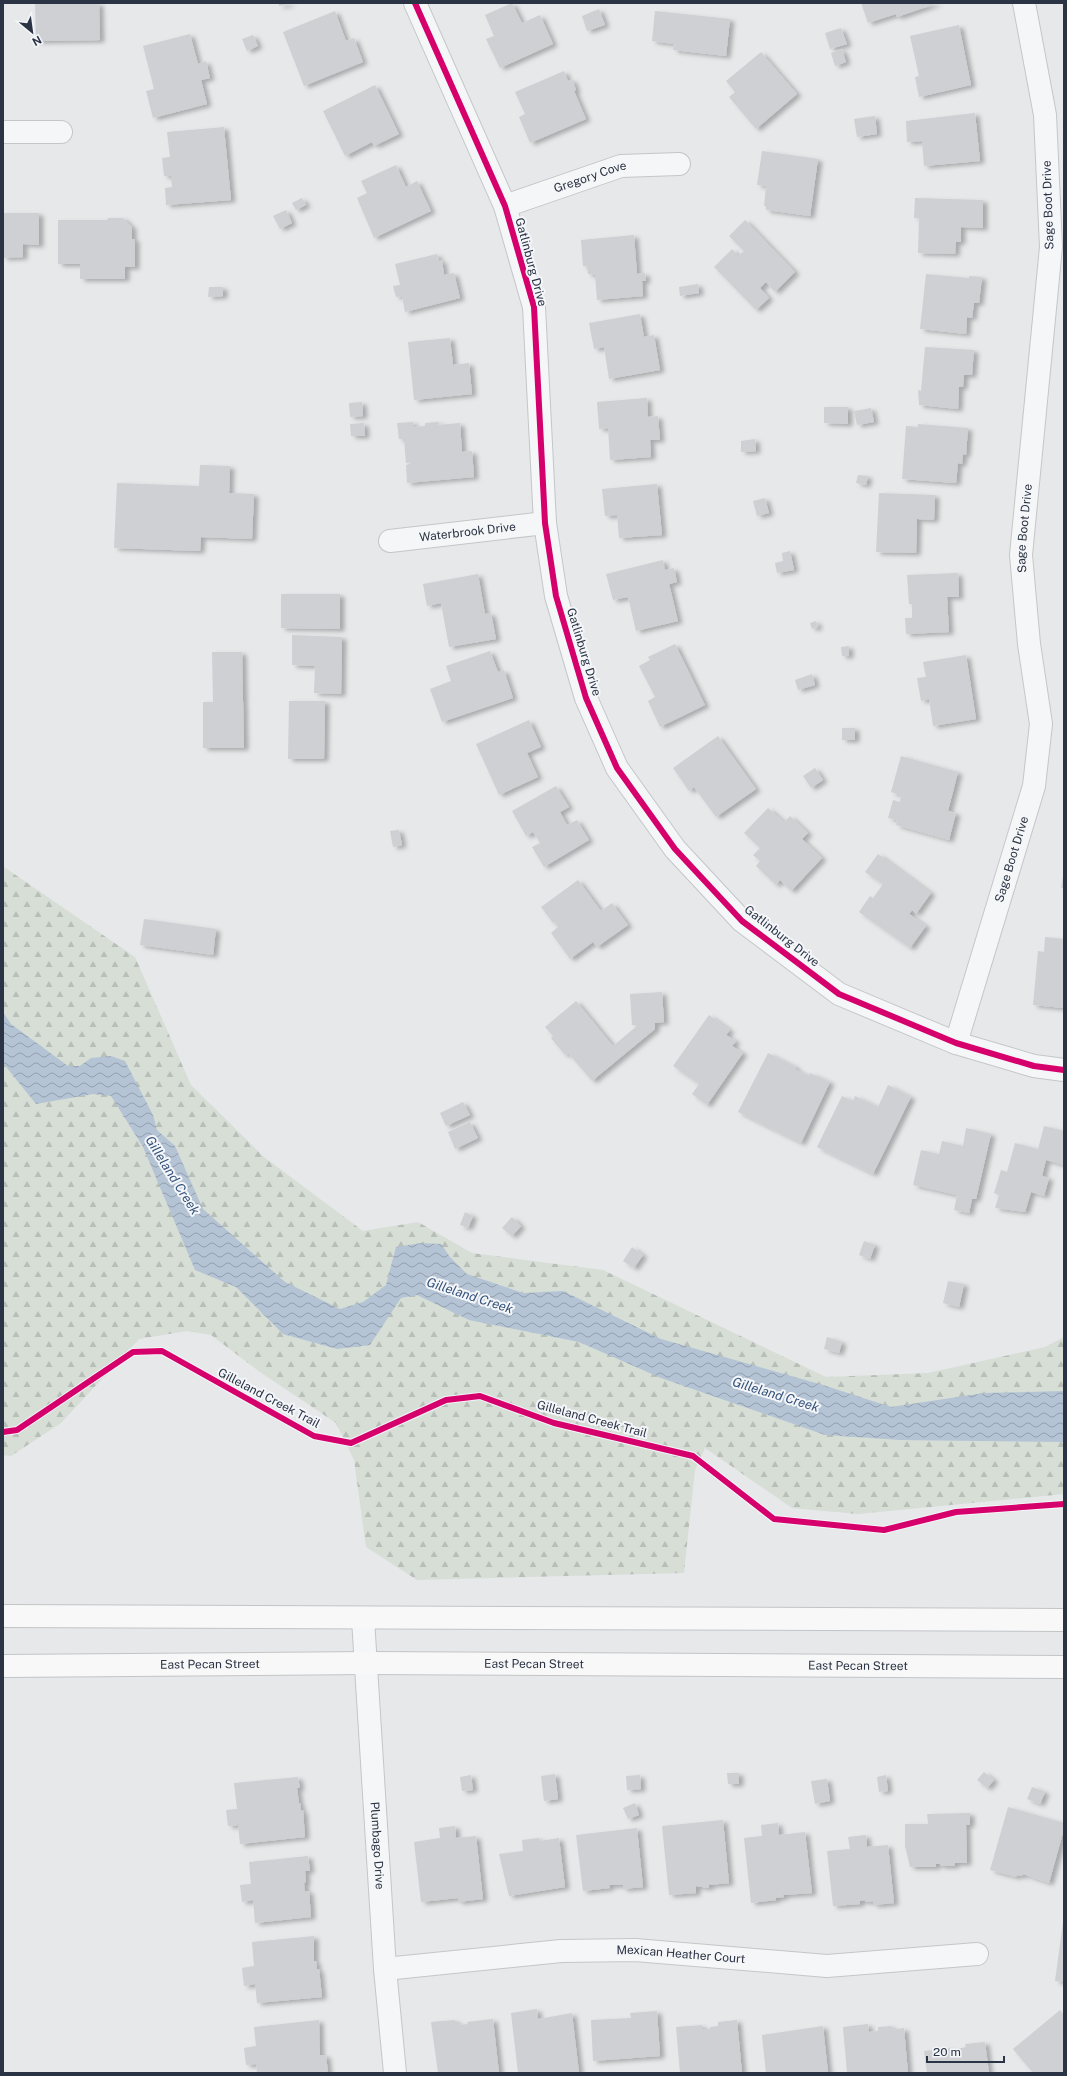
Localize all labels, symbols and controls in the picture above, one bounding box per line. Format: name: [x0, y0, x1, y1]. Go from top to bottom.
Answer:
north arrow: [12, 12, 52, 52]
text: N: [30, 33, 44, 48]
street label: Gregory Cove: [552, 159, 627, 196]
street label: Sage Boot Drive: [1039, 160, 1057, 250]
street label: Gatlinburg Drive: [512, 216, 550, 308]
street label: Sage Boot Drive: [1014, 483, 1035, 573]
street label: Waterbrook Drive: [418, 519, 517, 545]
street label: Gatlinburg Drive: [564, 606, 604, 698]
street label: Sage Boot Drive: [992, 814, 1031, 904]
street label: Gatlinburg Drive: [742, 902, 822, 970]
water label: Gilleland Creek: [142, 1133, 203, 1217]
water label: Gilleland Creek: [425, 1274, 515, 1317]
street label: Gilleland Creek Trail: [216, 1365, 323, 1431]
water label: Gilleland Creek: [731, 1374, 821, 1415]
street label: Gilleland Creek Trail: [535, 1398, 649, 1441]
street label: East Pecan Street: [160, 1657, 260, 1672]
street label: East Pecan Street: [484, 1657, 584, 1671]
street label: East Pecan Street: [808, 1659, 908, 1673]
street label: Plumbago Drive: [367, 1801, 387, 1890]
street label: Mexican Heather Court: [616, 1943, 746, 1966]
scale bar: [927, 2038, 1004, 2064]
text: 20 m: [933, 2045, 961, 2059]

